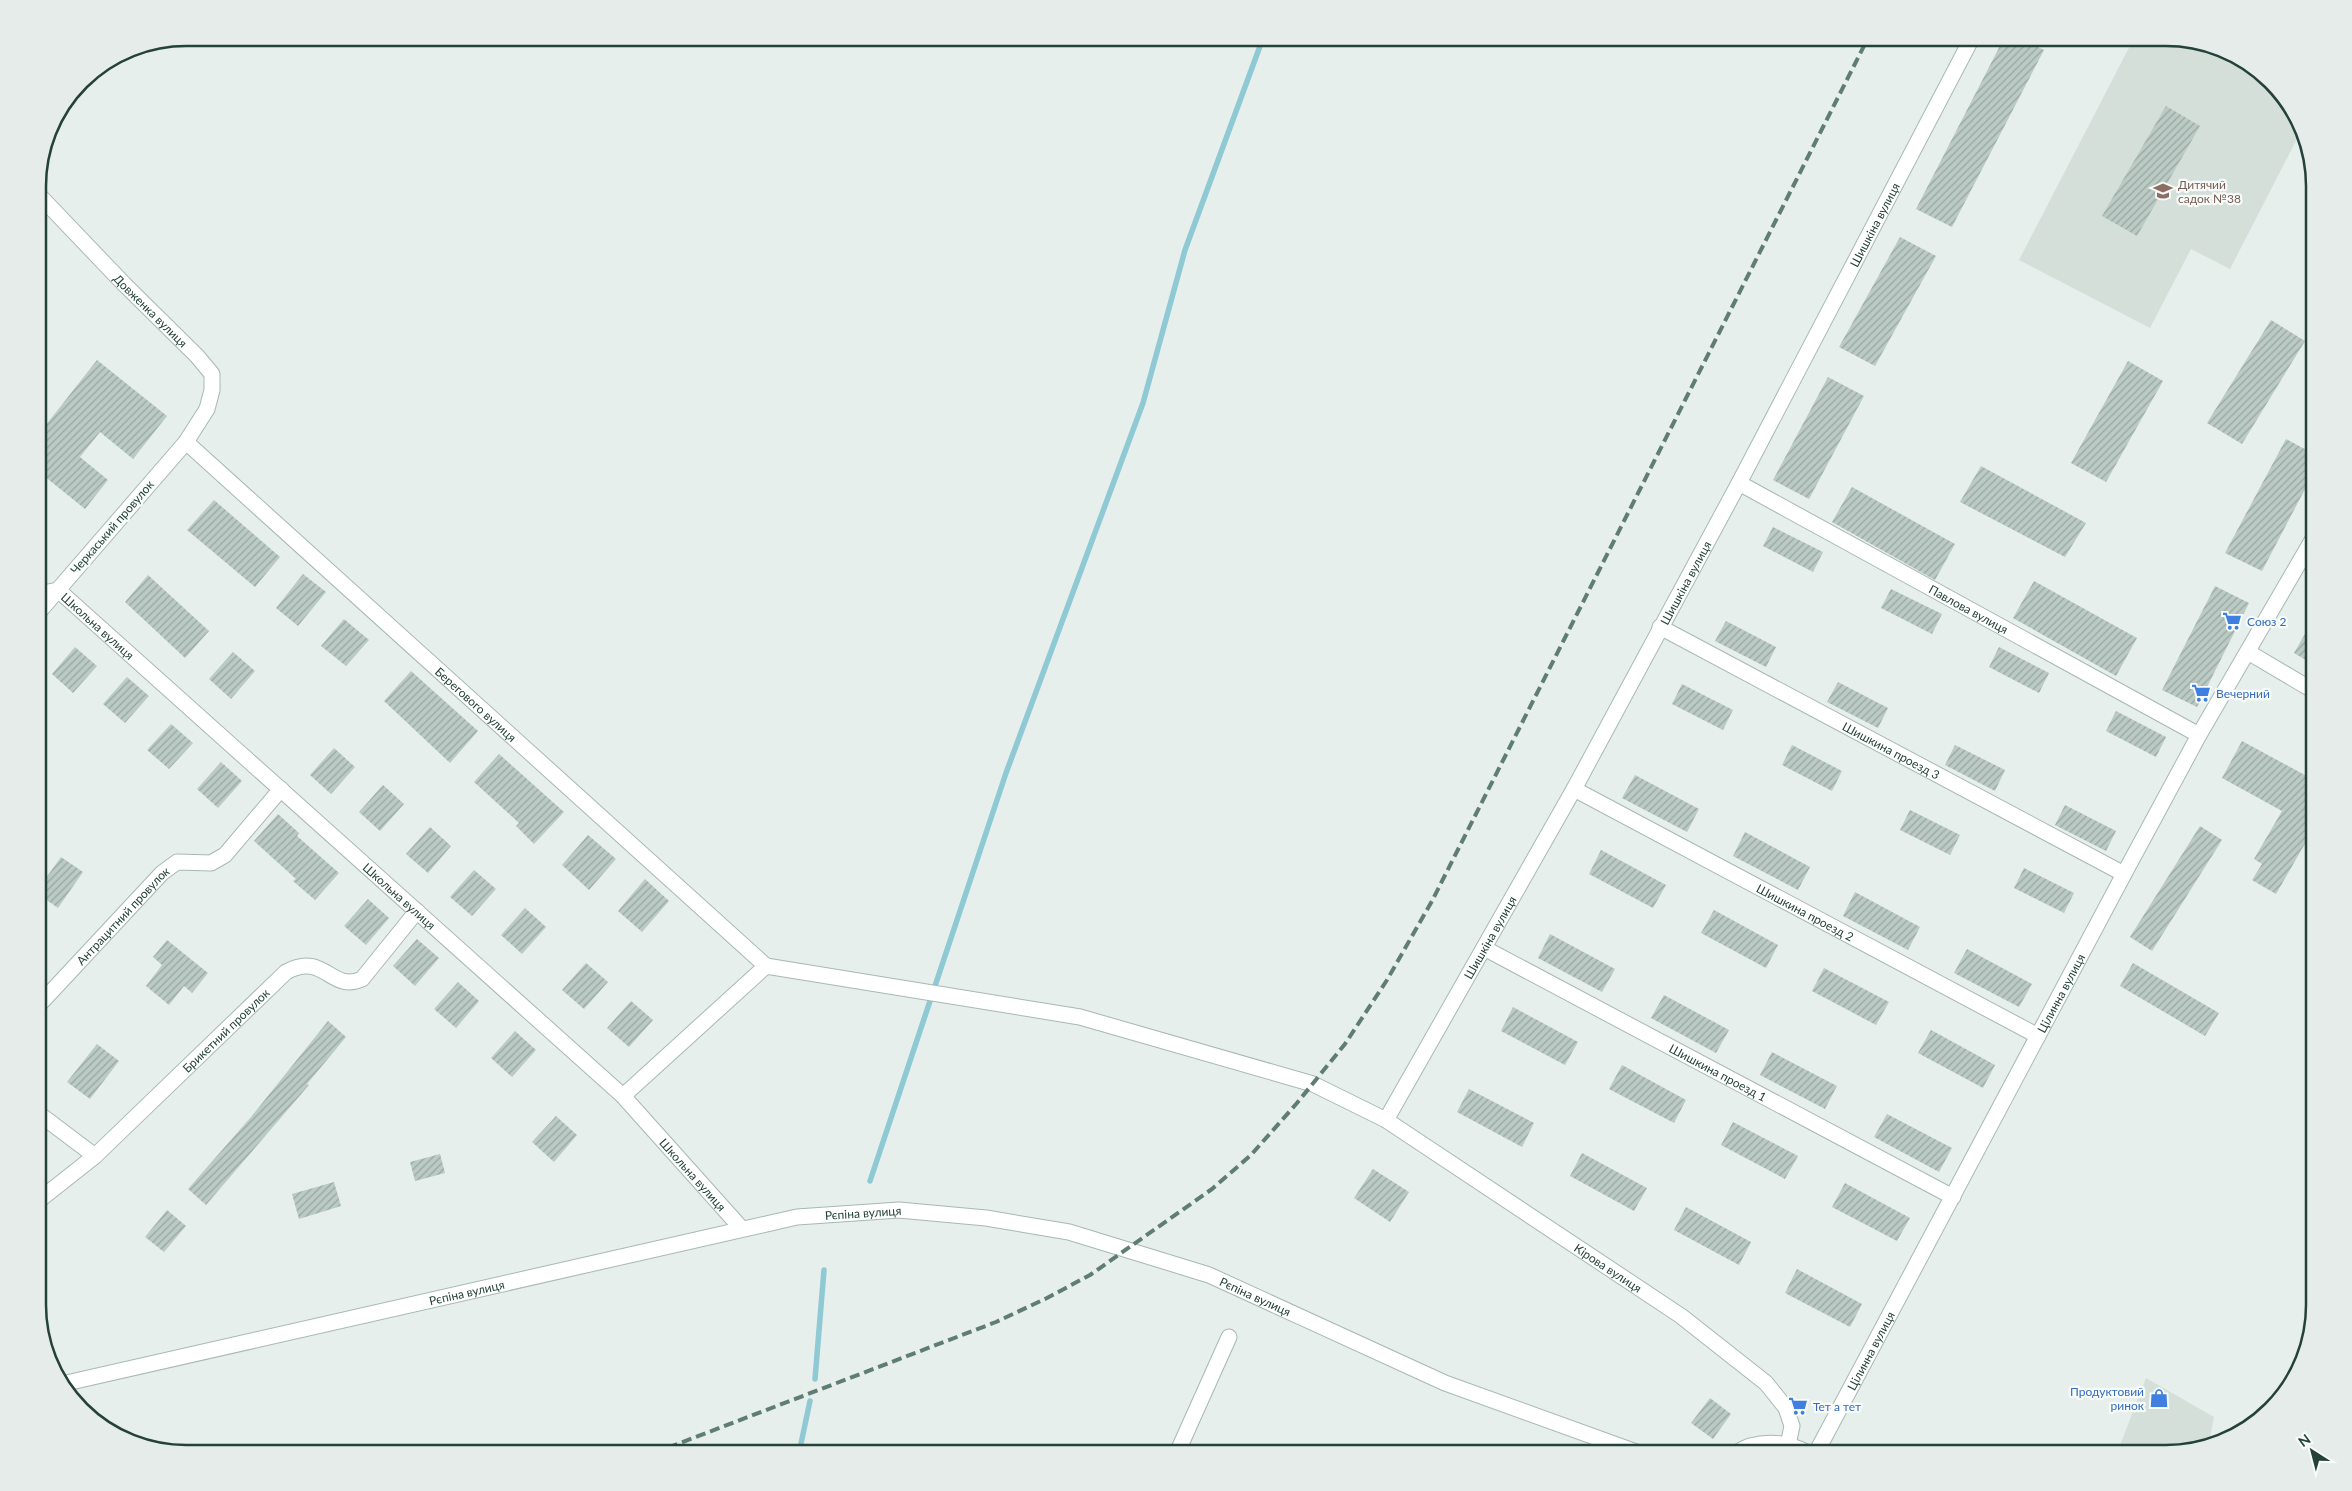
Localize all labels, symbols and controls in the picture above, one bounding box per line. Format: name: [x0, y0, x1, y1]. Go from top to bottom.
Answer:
place label: Дитячий садок №38: [2178, 177, 2241, 206]
street label: Шишкіна вулиця: [1846, 180, 1903, 269]
school or university icon: Дитячий садок №38: [2152, 180, 2174, 202]
street label: Довженка вулиця: [111, 271, 191, 350]
street label: Черкаський провулок: [67, 476, 157, 577]
street label: Шишкіна вулиця: [1657, 538, 1714, 627]
street label: Павлова вулиця: [1927, 581, 2011, 637]
street label: Школьна вулиця: [58, 589, 137, 662]
supermarket icon: Союз 2: [2221, 610, 2243, 632]
place label: Союз 2: [2247, 614, 2286, 629]
street label: Берегового вулиця: [432, 664, 520, 745]
supermarket icon: Вечерний: [2190, 682, 2212, 704]
place label: Вечерний: [2216, 686, 2270, 701]
street label: Шишкина проезд 3: [1840, 718, 1942, 782]
street label: Школьна вулиця: [360, 859, 439, 932]
street label: Антрацитний провулок: [73, 862, 173, 968]
street label: Шишкина проезд 2: [1754, 880, 1856, 944]
street label: Шишкіна вулиця: [1460, 893, 1519, 982]
street label: Цілинна вулиця: [2034, 951, 2088, 1035]
street label: Брикетний провулок: [179, 984, 273, 1075]
street label: Шишкина проезд 1: [1667, 1040, 1769, 1104]
street label: Школьна вулиця: [657, 1135, 730, 1214]
street label: Рєпіна вулиця: [824, 1202, 902, 1223]
street label: Кірова вулиця: [1572, 1240, 1645, 1296]
street label: Рєпіна вулиця: [1217, 1273, 1293, 1319]
street label: Рєпіна вулиця: [428, 1276, 506, 1308]
street label: Цілинна вулиця: [1843, 1308, 1898, 1393]
place label: Продуктовий ринок: [2070, 1384, 2145, 1413]
shop icon: Продуктовий ринок: [2148, 1387, 2170, 1409]
supermarket icon: Тет а тет: [1787, 1395, 1809, 1417]
place label: Тет а тет: [1813, 1399, 1861, 1414]
north arrow: [2287, 1426, 2337, 1476]
text: N: [2295, 1430, 2313, 1450]

